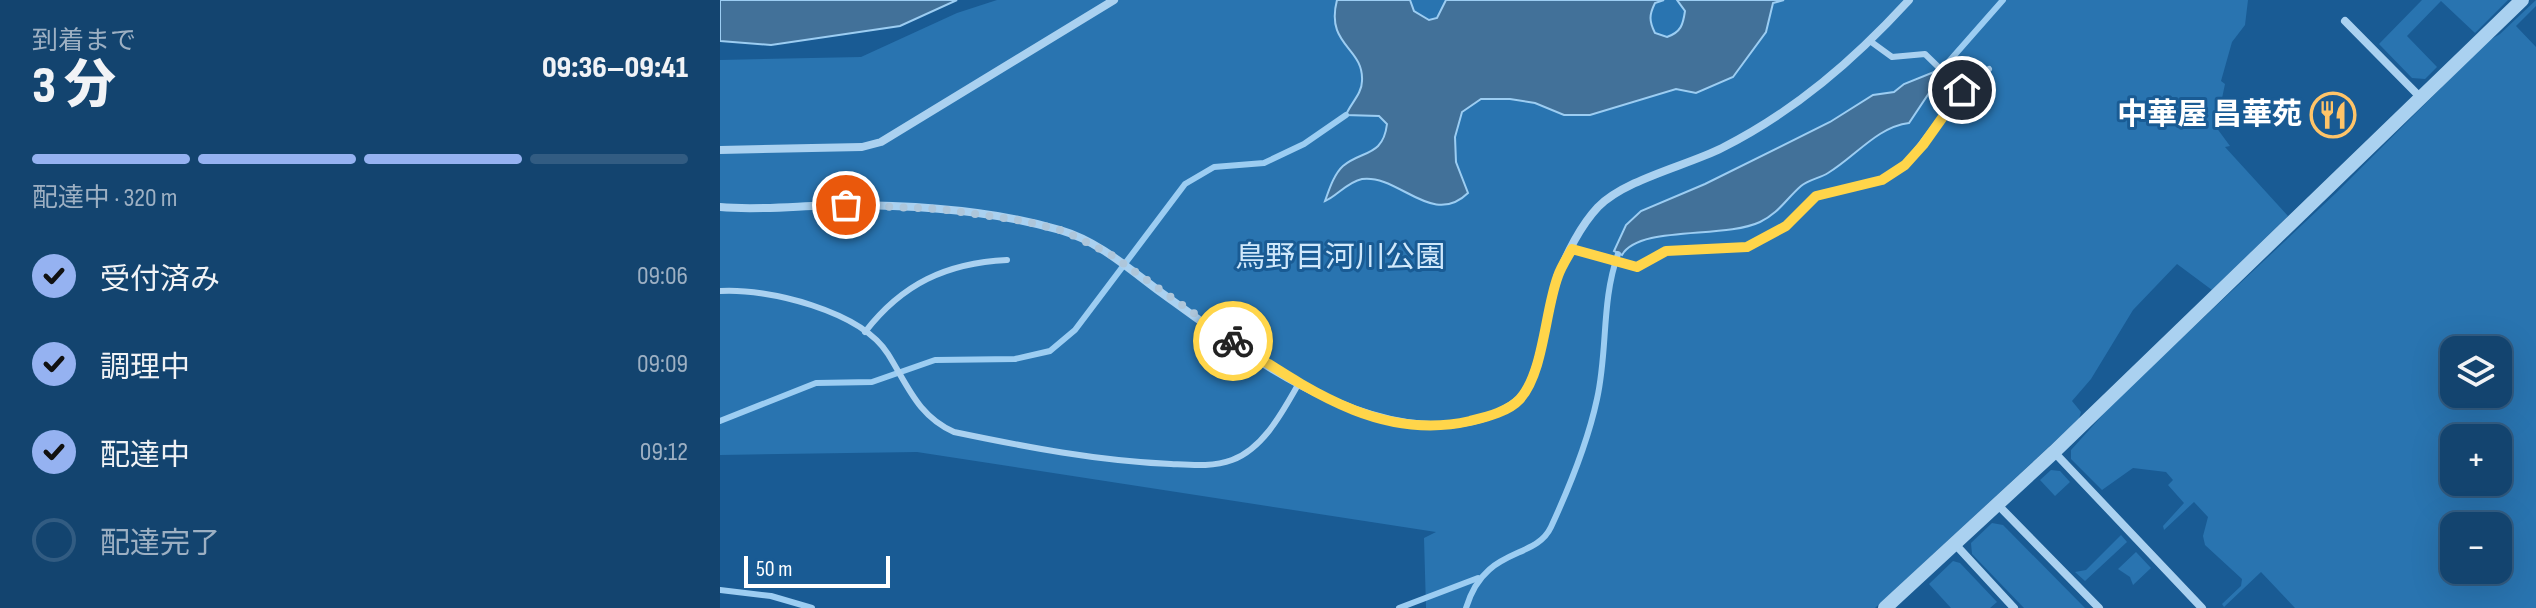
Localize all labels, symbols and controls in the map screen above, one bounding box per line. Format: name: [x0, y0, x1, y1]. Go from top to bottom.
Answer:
text: 到着まで: [32, 26, 136, 57]
text: 09:36–09:41: [542, 50, 688, 86]
text: 3 分: [32, 55, 116, 118]
pin: [1928, 56, 1996, 124]
icon: home: [1940, 68, 1984, 112]
restaurant icon: 中華屋 昌華苑: [2309, 91, 2357, 139]
place label: 中華屋 昌華苑: [2117, 97, 2302, 133]
pin: [812, 171, 880, 239]
text: 配達中 · 320 m: [32, 183, 178, 214]
icon: bag: [824, 183, 868, 227]
park label: 鳥野目河川公園: [1235, 240, 1445, 276]
icon: check: [32, 254, 76, 298]
text: 09:06: [637, 261, 688, 292]
text: 受付済み: [100, 262, 220, 298]
courier: [1193, 301, 1273, 381]
icon: bike: [1211, 319, 1255, 363]
map controls: [2440, 336, 2512, 584]
button: layers: [2440, 336, 2512, 408]
icon: check: [32, 342, 76, 386]
text: 09:09: [637, 349, 688, 380]
text: 調理中: [100, 350, 190, 386]
button: +: [2440, 424, 2512, 496]
icon: check: [32, 430, 76, 474]
text: 09:12: [640, 437, 688, 468]
text: 配達中: [100, 438, 190, 474]
button: −: [2440, 512, 2512, 584]
text: 配達完了: [100, 526, 220, 562]
scale bar: [744, 552, 890, 588]
text: 50 m: [756, 556, 792, 583]

